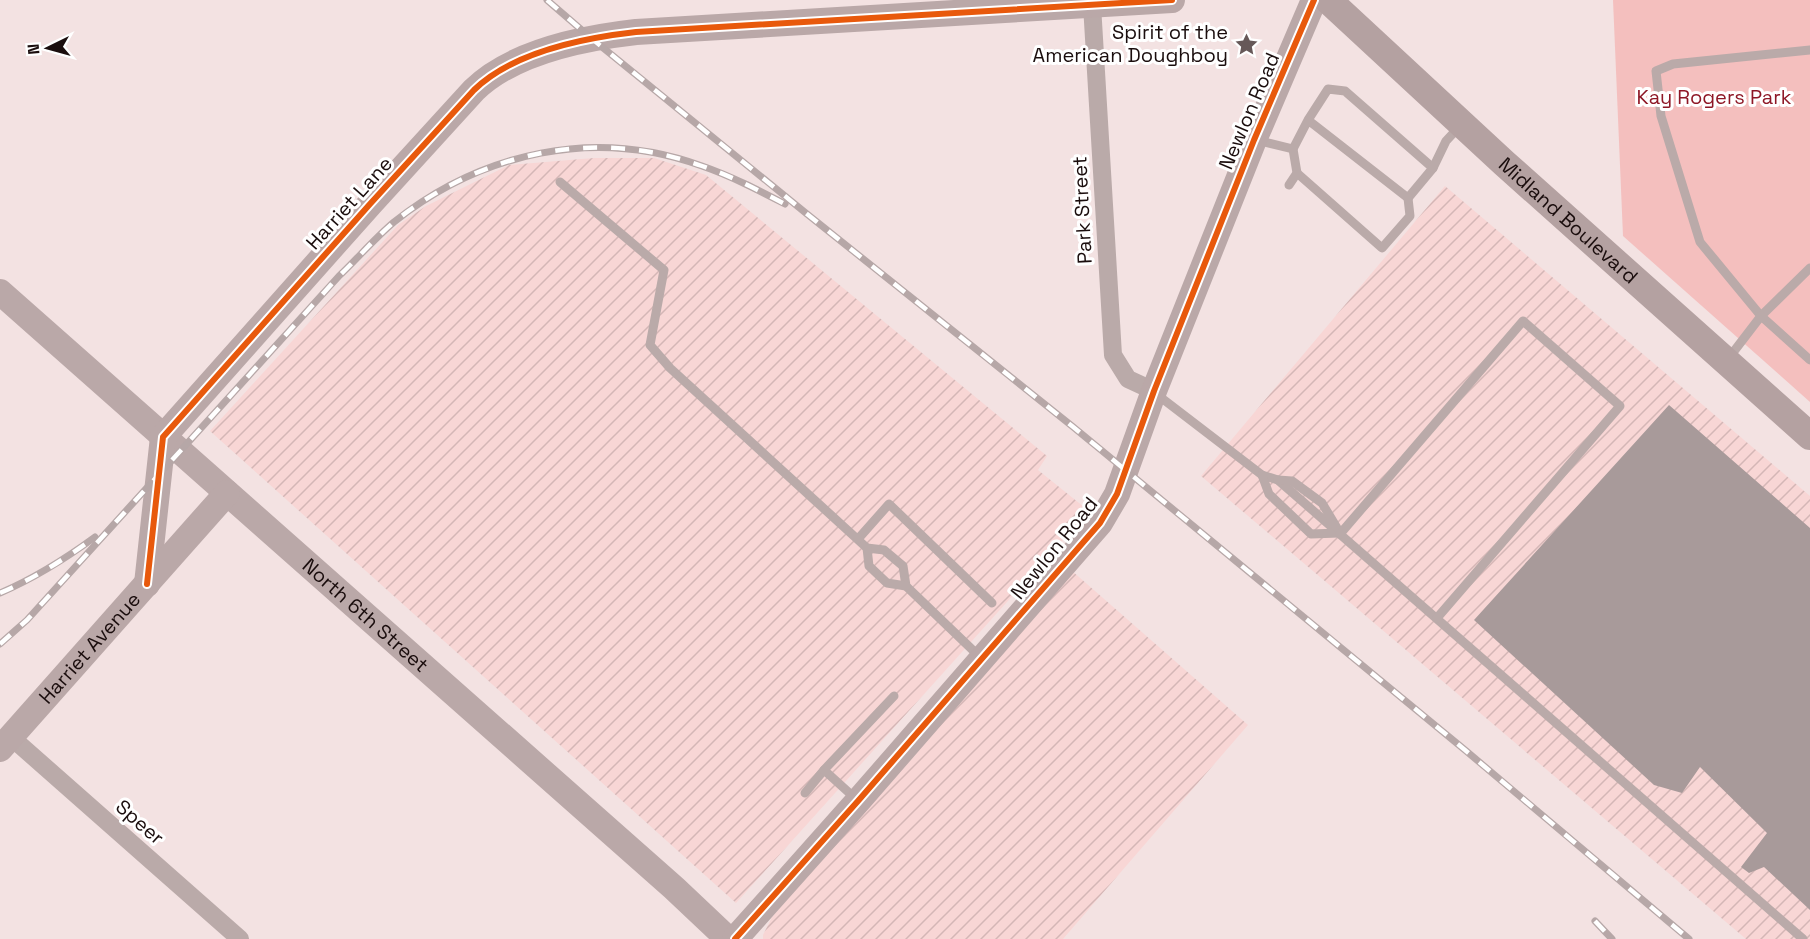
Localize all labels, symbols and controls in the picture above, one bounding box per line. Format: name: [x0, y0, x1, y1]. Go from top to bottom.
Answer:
north arrow: [18, 18, 78, 78]
place label: Spirit of the American Doughboy: [1033, 19, 1228, 68]
place icon: Spirit of the American Doughboy: [1233, 31, 1259, 57]
text: N: [23, 43, 44, 56]
street label: Newlon Road: [1213, 49, 1285, 173]
park label: Kay Rogers Park: [1636, 84, 1792, 110]
street label: Harriet Lane: [300, 151, 398, 255]
street label: Midland Boulevard: [1493, 151, 1643, 289]
street label: Park Street: [1066, 155, 1098, 265]
street label: Newlon Road: [1005, 491, 1103, 605]
street label: North 6th Street: [297, 553, 434, 678]
street label: Harriet Avenue: [33, 587, 146, 709]
street label: Speer: [110, 794, 170, 850]

